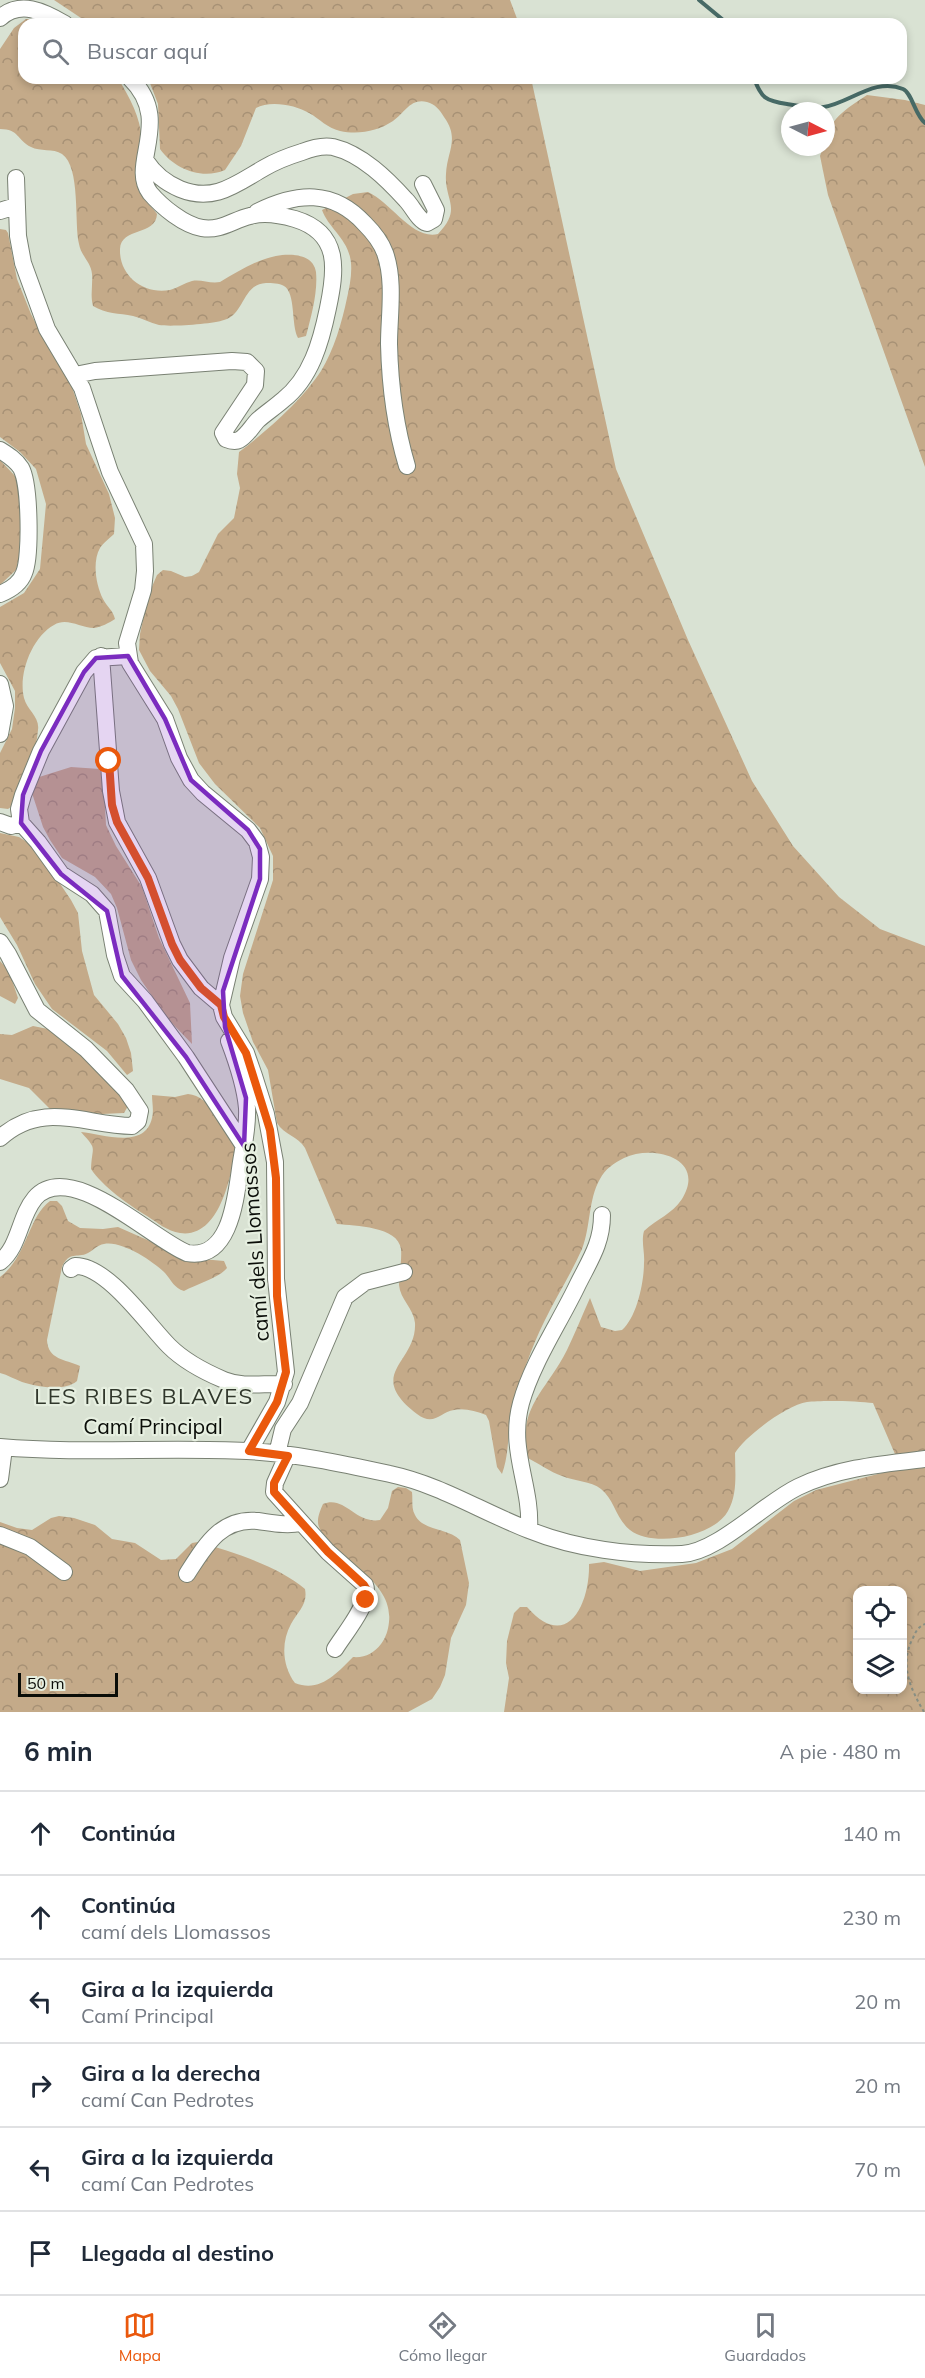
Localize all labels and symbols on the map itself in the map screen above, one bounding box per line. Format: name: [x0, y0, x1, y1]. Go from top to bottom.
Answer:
north arrow: [781, 102, 835, 156]
route start: [95, 747, 121, 773]
street label: camí dels Llomassos: [234, 1142, 274, 1342]
district label: LES RIBES BLAVES: [34, 1382, 254, 1410]
street label: Camí Principal: [83, 1413, 223, 1439]
route end: [352, 1586, 378, 1612]
scale bar: [18, 1670, 118, 1698]

